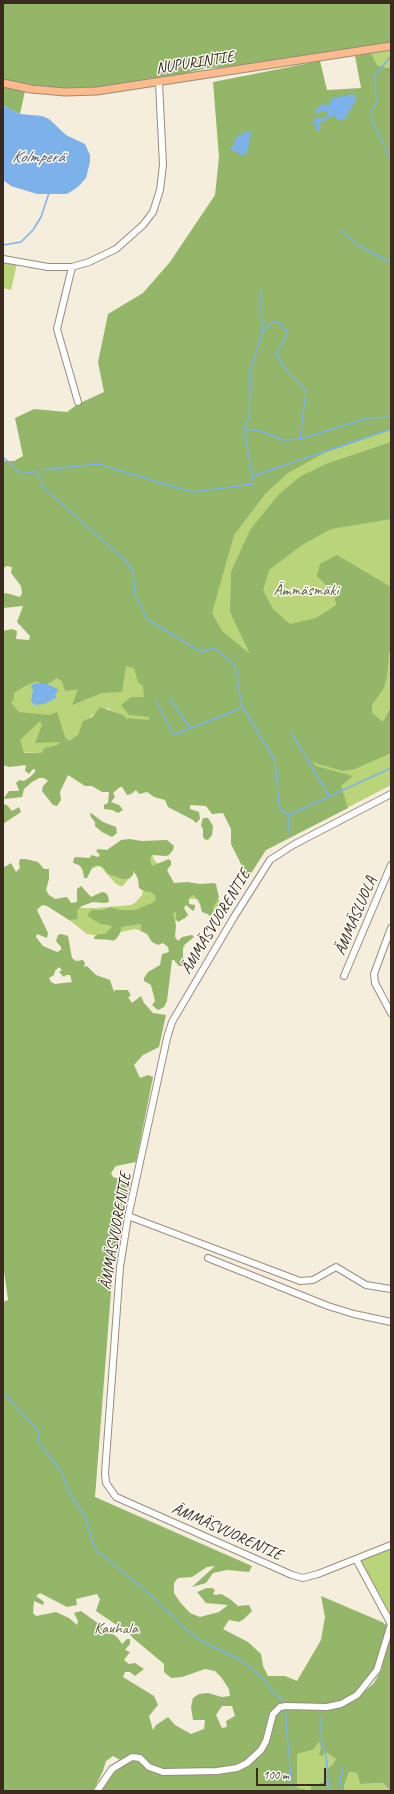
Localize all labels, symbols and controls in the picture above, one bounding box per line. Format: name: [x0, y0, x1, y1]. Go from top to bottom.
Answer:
street label: NUPURINTIE: [155, 47, 235, 79]
water label: Kolmperä: [12, 148, 64, 168]
park label: Ämmäsmäki: [273, 581, 339, 601]
street label: ÄMMÄSVUORENTIE: [177, 866, 255, 978]
street label: ÄMMÄSLUOLA: [331, 874, 381, 958]
street label: ÄMMÄSVUORENTIE: [96, 1171, 136, 1291]
street label: ÄMMÄSVUORENTIE: [169, 1499, 285, 1565]
park label: Kauhala: [94, 1619, 138, 1639]
scale bar: [258, 1760, 328, 1786]
text: 100 m: [263, 1767, 289, 1783]

